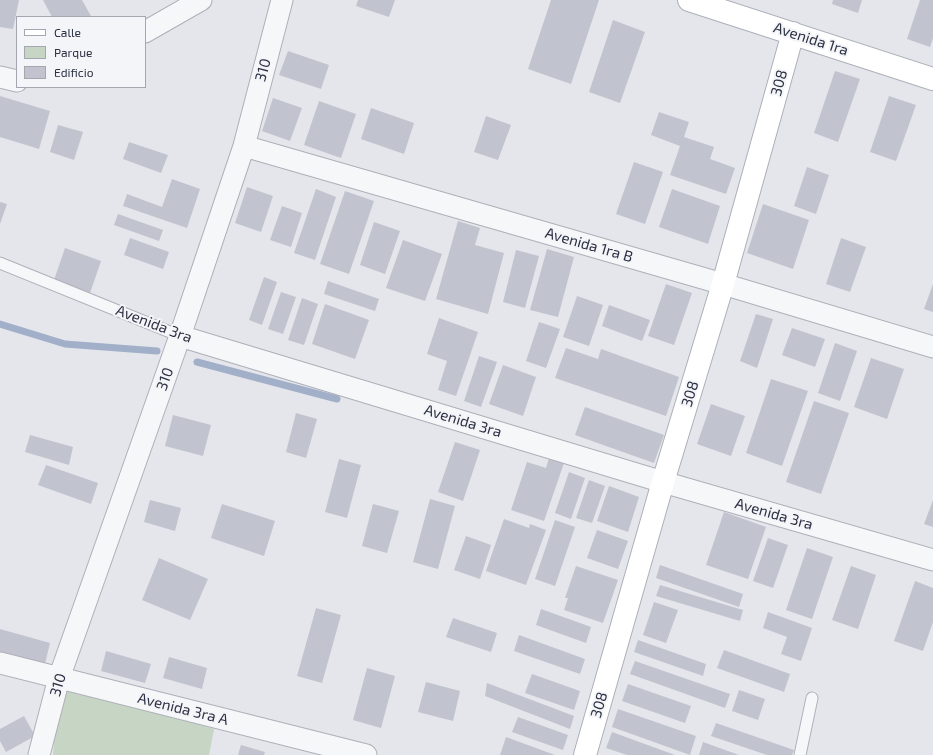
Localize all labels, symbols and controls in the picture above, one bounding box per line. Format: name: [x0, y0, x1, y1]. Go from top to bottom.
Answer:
legend: [16, 16, 146, 88]
street label: Avenida 1ra: [771, 18, 851, 60]
text: Calle: [54, 25, 81, 39]
text: Parque: [54, 45, 92, 59]
street label: 310: [251, 56, 275, 84]
text: Edificio: [54, 65, 94, 79]
street label: 308: [767, 68, 791, 98]
street label: Avenida 1ra B: [543, 224, 635, 266]
street label: Avenida 3ra: [113, 301, 195, 347]
street label: 310: [153, 365, 177, 393]
street label: 308: [678, 379, 702, 409]
street label: Avenida 3ra: [422, 401, 504, 441]
street label: Avenida 3ra: [733, 494, 815, 534]
street label: 310: [46, 671, 70, 699]
street label: Avenida 3ra A: [136, 689, 230, 729]
street label: 308: [587, 690, 611, 720]

